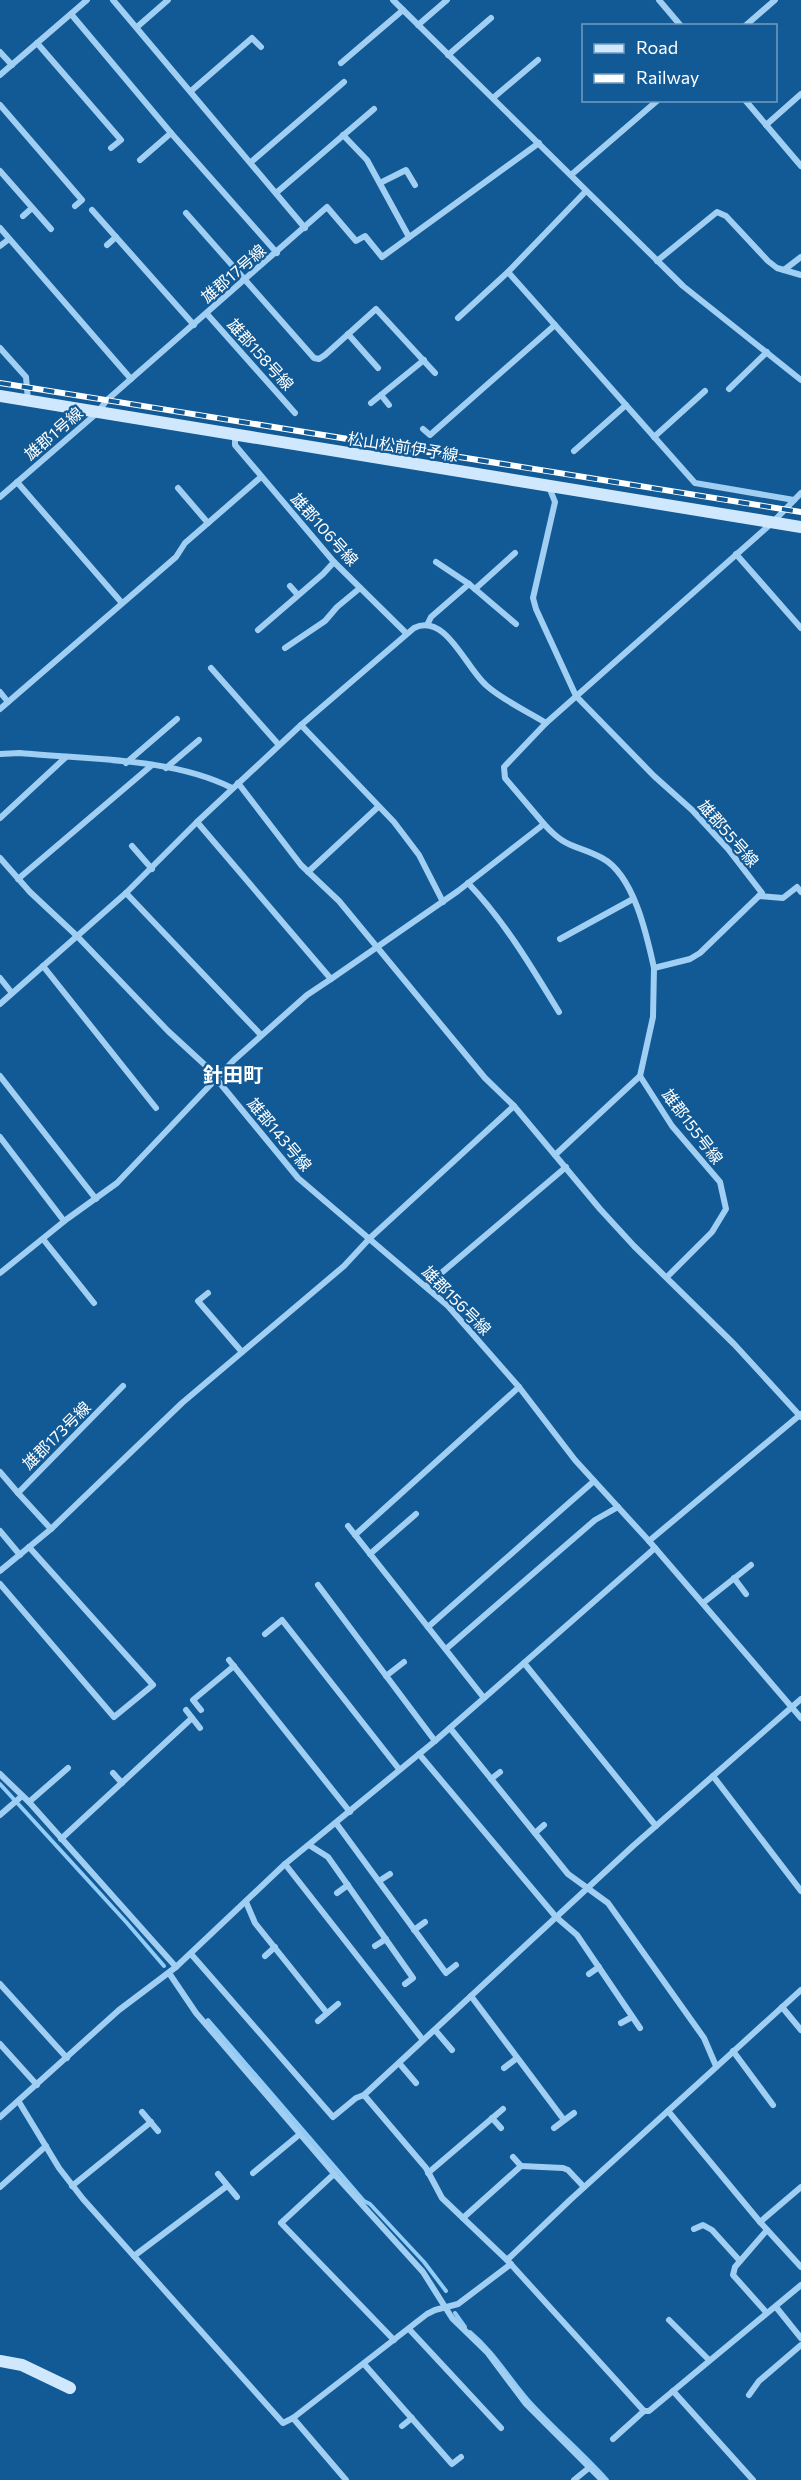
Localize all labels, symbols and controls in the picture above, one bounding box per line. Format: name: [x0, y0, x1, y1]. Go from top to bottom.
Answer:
legend: [582, 24, 777, 102]
text: Road: [636, 36, 678, 58]
text: Railway: [636, 66, 699, 88]
street label: 雄郡17号線: [197, 240, 269, 306]
street label: 雄郡158号線: [224, 314, 298, 394]
street label: 雄郡1号線: [20, 403, 86, 463]
street label: 松山松前伊予線: [346, 428, 460, 464]
street label: 雄郡106号線: [287, 489, 363, 569]
street label: 雄郡55号線: [695, 796, 763, 870]
district label: 針田町: [203, 1062, 263, 1086]
street label: 雄郡155号線: [659, 1085, 727, 1167]
street label: 雄郡143号線: [244, 1094, 316, 1174]
street label: 雄郡156号線: [419, 1262, 495, 1338]
street label: 雄郡173号線: [18, 1397, 94, 1473]

